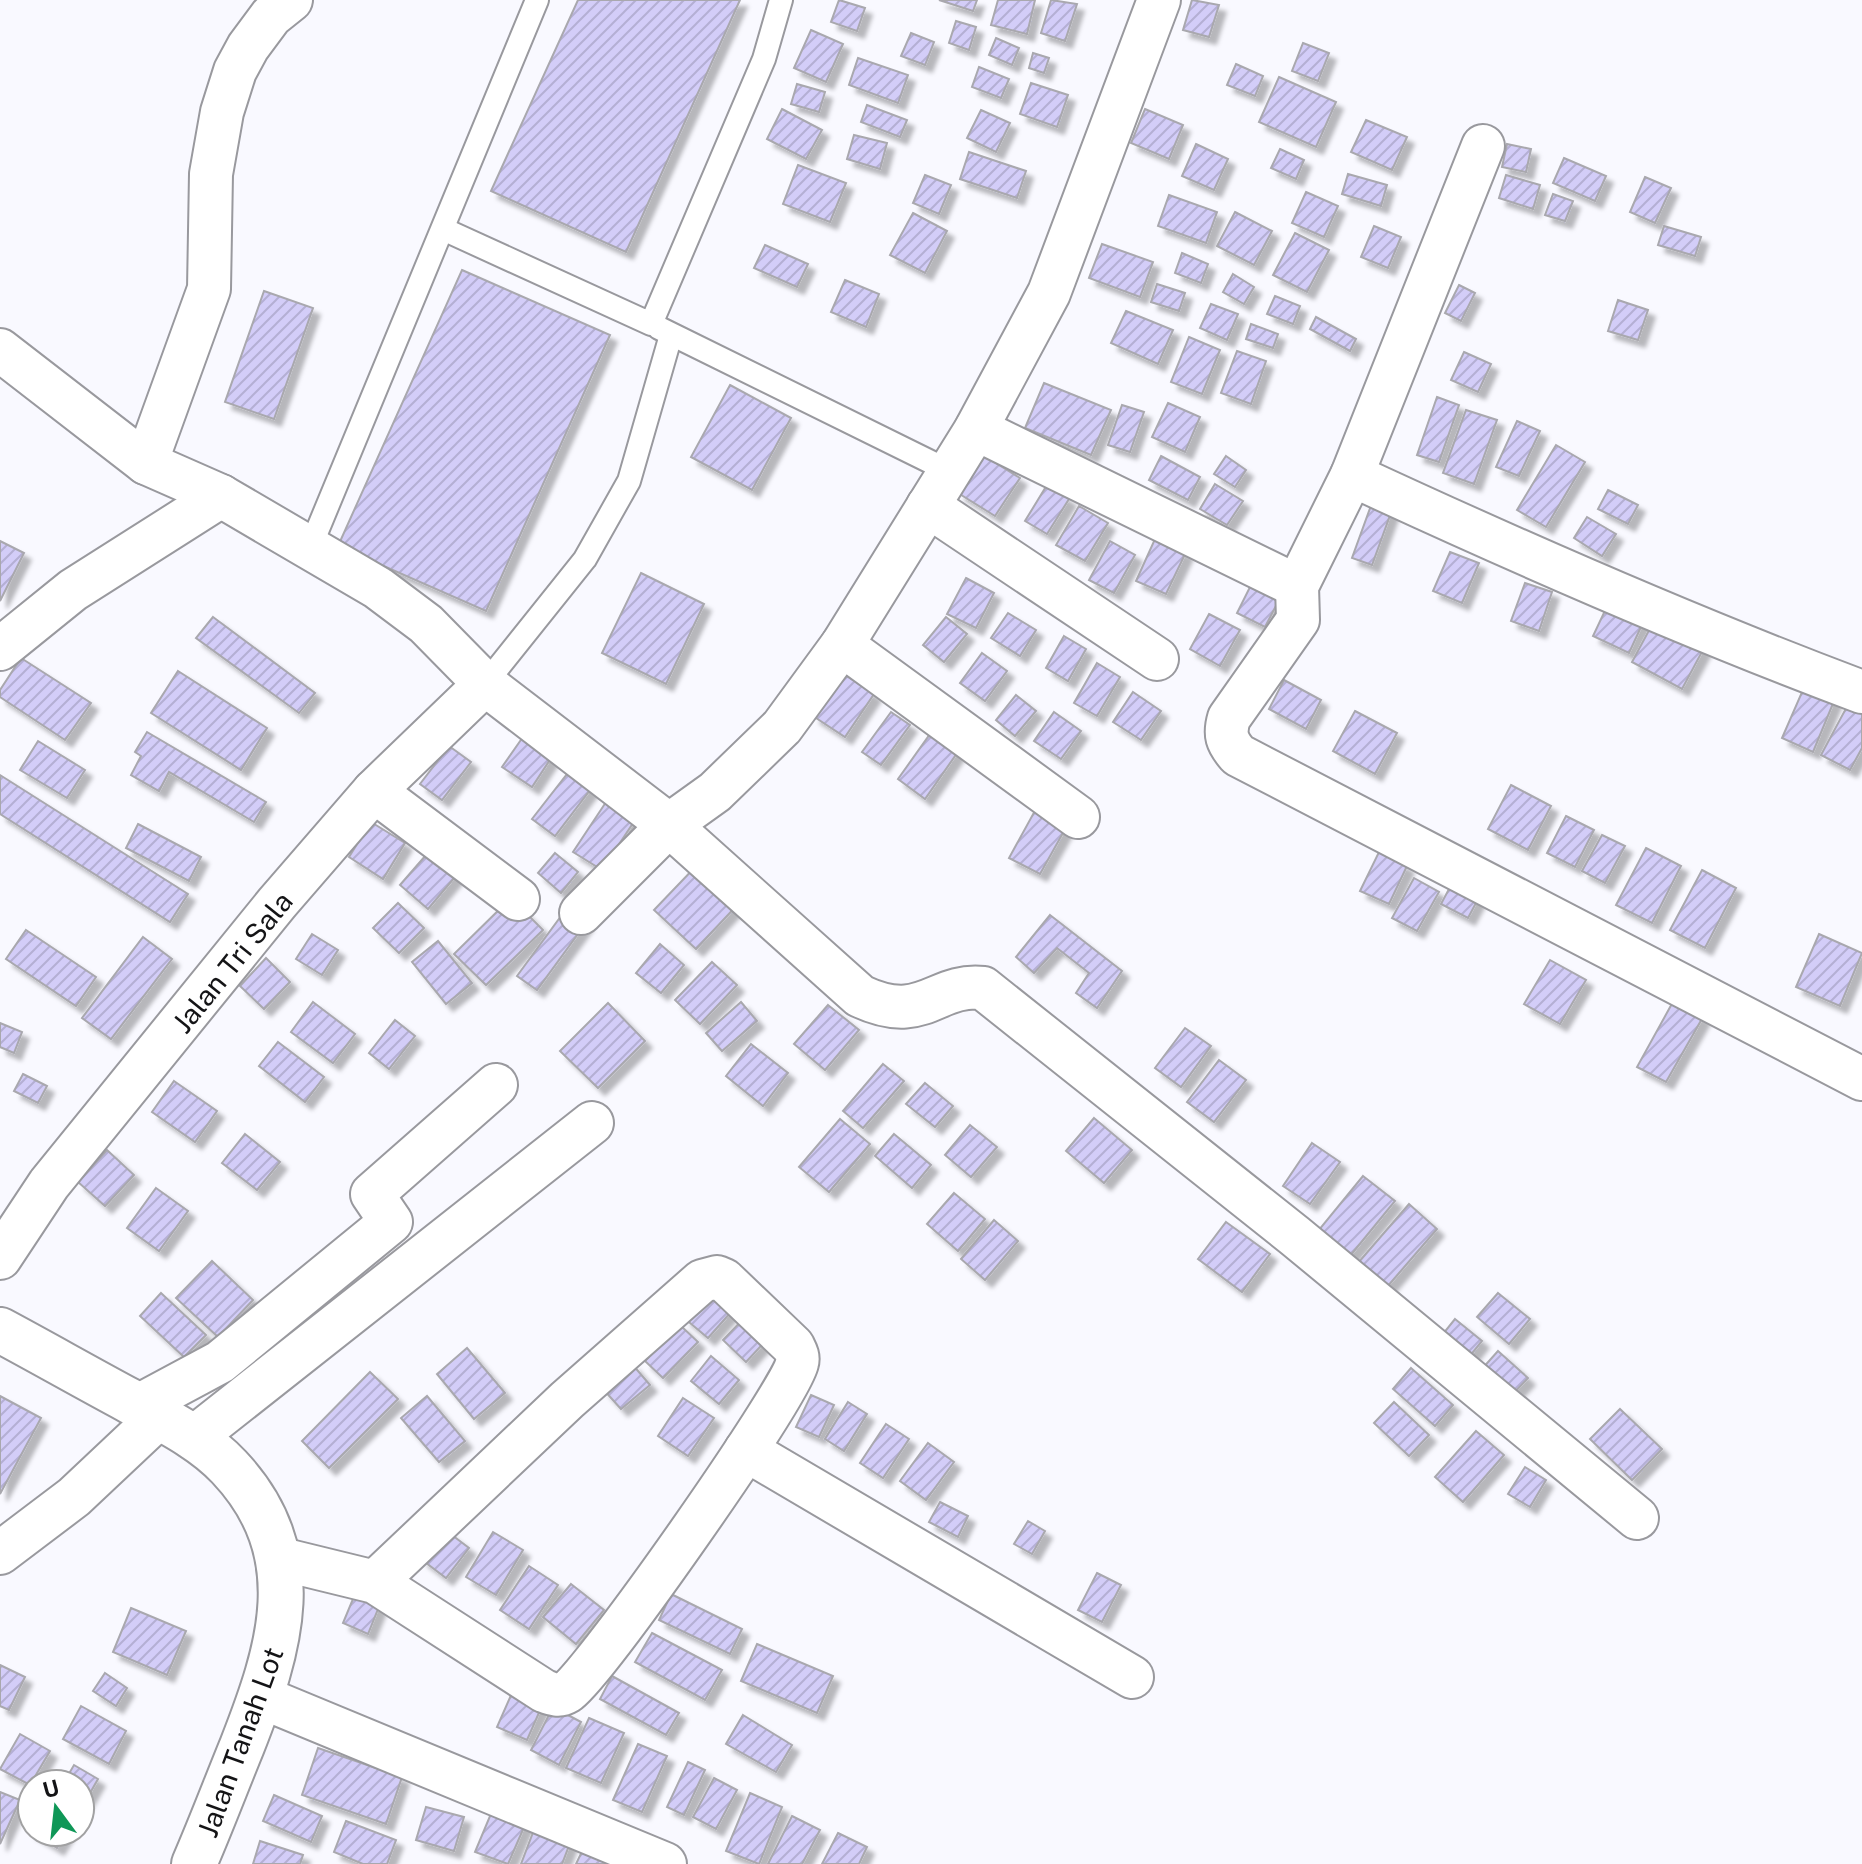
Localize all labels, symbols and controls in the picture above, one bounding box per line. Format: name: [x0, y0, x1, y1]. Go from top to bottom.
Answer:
street label: Jalan Tri Sala: [165, 885, 299, 1039]
street label: Jalan Tanah Lot: [190, 1642, 290, 1842]
north arrow: [16, 1768, 96, 1848]
text: U: [40, 1774, 62, 1803]

